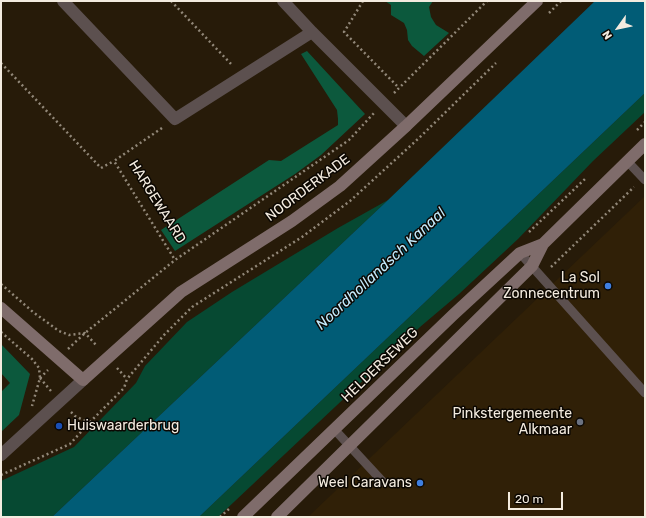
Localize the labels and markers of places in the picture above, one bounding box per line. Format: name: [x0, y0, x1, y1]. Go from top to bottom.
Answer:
place label: La Sol Zonnecentrum: [503, 270, 600, 302]
marker: La Sol Zonnecentrum: [603, 281, 613, 291]
place label: Pinkstergemeente Alkmaar: [452, 406, 572, 438]
marker: Pinkstergemeente Alkmaar: [575, 417, 585, 427]
place label: Huiswaarderbrug: [67, 418, 179, 434]
marker: Huiswaarderbrug: [54, 421, 64, 431]
place label: Weel Caravans: [318, 475, 412, 491]
marker: Weel Caravans: [415, 478, 425, 488]

